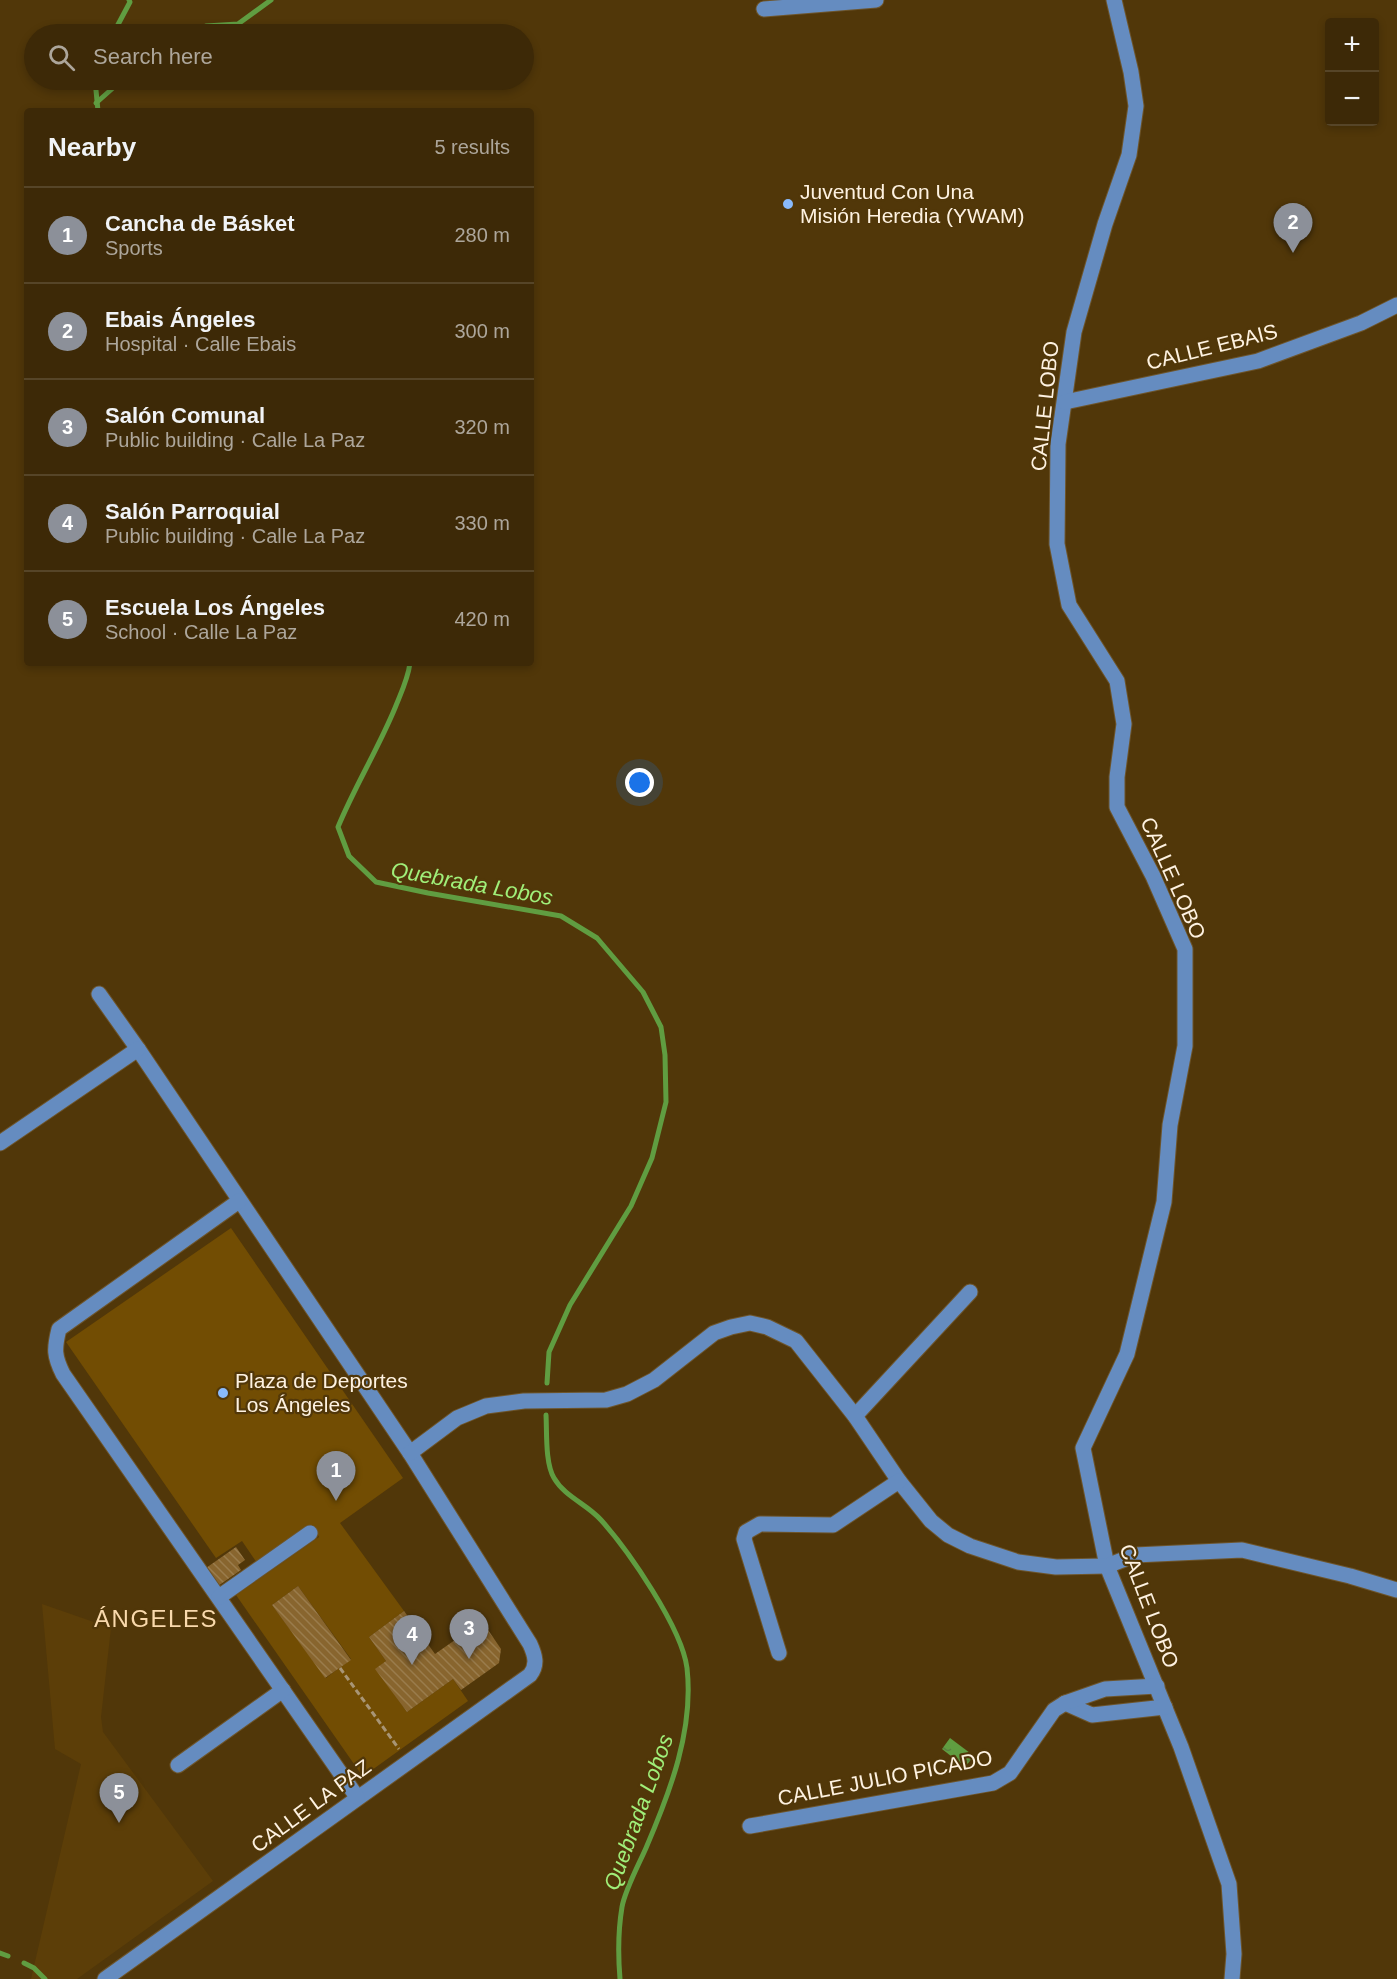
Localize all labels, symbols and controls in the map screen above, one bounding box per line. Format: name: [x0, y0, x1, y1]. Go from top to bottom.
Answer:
map controls: [1325, 18, 1379, 126]
button: +: [1325, 18, 1379, 72]
search box: [24, 24, 534, 90]
icon: search: [45, 41, 78, 74]
text: Search here: [93, 44, 213, 69]
button: −: [1325, 72, 1379, 126]
text: Nearby: [48, 132, 136, 162]
text: 5 results: [434, 136, 510, 158]
place label: Juventud Con Una Misión Heredia (YWAM): [800, 180, 1024, 227]
marker: Juventud Con Una Misión Heredia (YWAM): [781, 197, 795, 211]
pin: 2: [1274, 204, 1312, 253]
text: Cancha de Básket: [105, 211, 295, 236]
text: 1: [62, 224, 73, 246]
text: 280 m: [454, 224, 510, 246]
text: Sports: [105, 237, 163, 259]
text: Ebais Ángeles: [105, 307, 255, 332]
street label: CALLE EBAIS: [1144, 319, 1280, 374]
text: 2: [62, 320, 73, 342]
text: 300 m: [454, 320, 510, 342]
text: Hospital · Calle Ebais: [105, 333, 296, 355]
street label: CALLE LOBO: [1026, 340, 1063, 472]
text: Salón Comunal: [105, 403, 265, 428]
text: 3: [62, 416, 73, 438]
text: 320 m: [454, 416, 510, 438]
text: Public building · Calle La Paz: [105, 429, 365, 451]
text: Salón Parroquial: [105, 499, 280, 524]
text: 4: [62, 512, 73, 534]
text: 330 m: [454, 512, 510, 534]
text: Public building · Calle La Paz: [105, 525, 365, 547]
text: Escuela Los Ángeles: [105, 595, 325, 620]
text: 5: [62, 608, 73, 630]
text: 420 m: [454, 608, 510, 630]
text: School · Calle La Paz: [105, 621, 297, 643]
your location: [625, 768, 654, 797]
street label: CALLE LOBO: [1136, 813, 1211, 942]
water label: Quebrada Lobos: [389, 857, 555, 910]
place label: Plaza de Deportes Los Ángeles: [235, 1369, 408, 1416]
marker: Plaza de Deportes Los Ángeles: [216, 1386, 230, 1400]
pin: 1: [316, 1452, 356, 1501]
street label: CALLE LOBO: [1115, 1541, 1184, 1671]
district label: ÁNGELES: [94, 1605, 218, 1632]
pin: 3: [450, 1610, 488, 1659]
pin: 4: [392, 1616, 432, 1665]
water label: Quebrada Lobos: [599, 1731, 678, 1893]
street label: CALLE JULIO PICADO: [776, 1745, 994, 1810]
street label: CALLE LA PAZ: [246, 1754, 375, 1857]
pin: 5: [100, 1774, 138, 1823]

